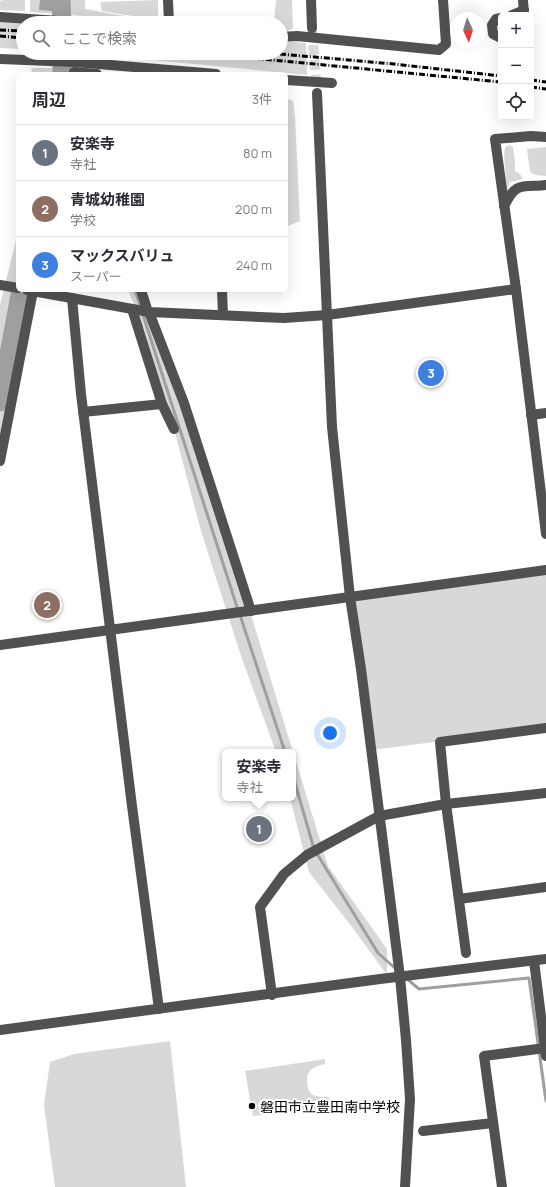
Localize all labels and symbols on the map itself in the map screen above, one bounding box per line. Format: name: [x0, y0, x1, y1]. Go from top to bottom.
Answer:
north arrow: [450, 12, 486, 48]
pin: 3: [418, 358, 444, 388]
pin: 2: [34, 590, 60, 620]
your location: [320, 723, 340, 743]
pin: 1: [246, 814, 272, 844]
place label: 磐田市立豊田南中学校: [260, 1097, 400, 1116]
marker: 磐田市立豊田南中学校: [247, 1101, 257, 1111]

